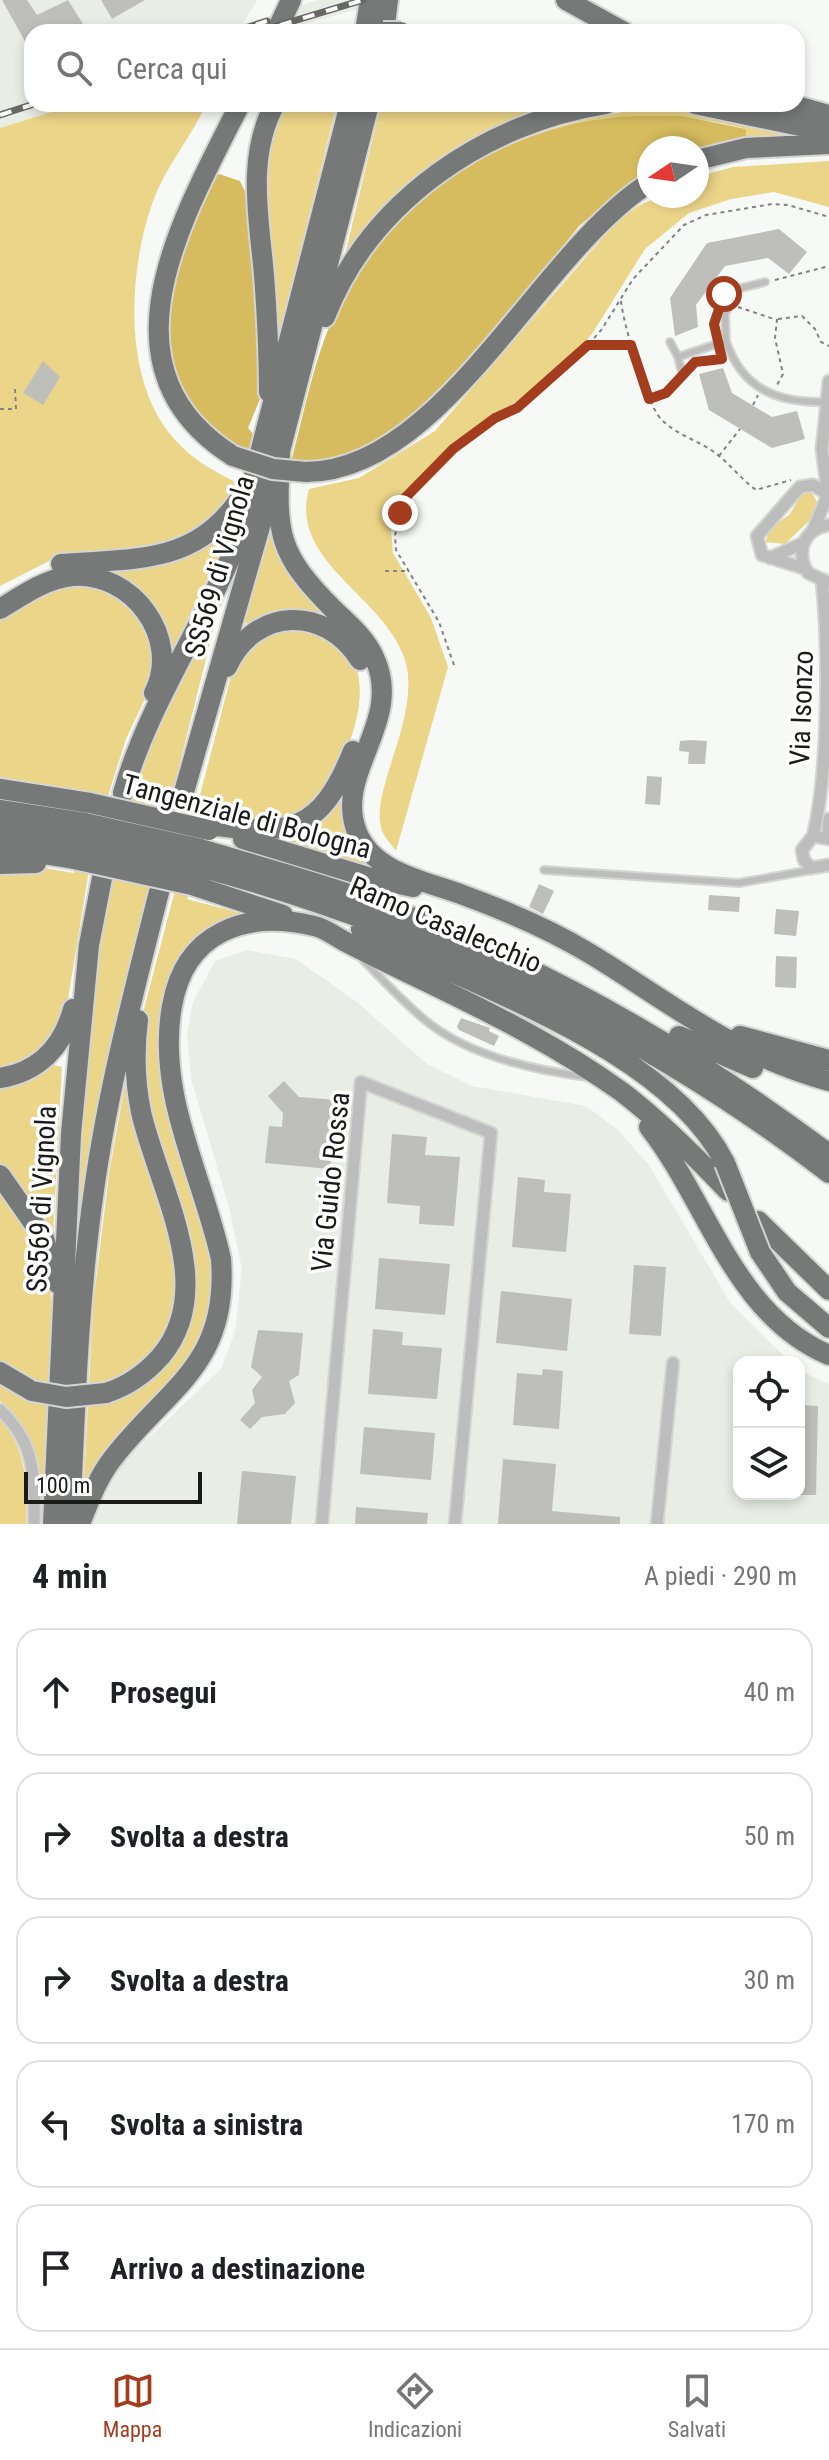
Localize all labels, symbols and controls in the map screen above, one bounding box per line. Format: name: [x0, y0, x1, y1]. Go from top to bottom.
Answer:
search box: [24, 24, 805, 112]
icon: search: [52, 46, 96, 90]
text: Cerca qui: [116, 51, 227, 86]
north arrow: [637, 136, 709, 208]
route start: [706, 276, 742, 312]
street label: SS569 di Vignola: [178, 472, 261, 661]
route end: [382, 495, 418, 531]
street label: Via Isonzo: [783, 650, 820, 766]
street label: Tangenziale di Bologna: [119, 767, 375, 866]
street label: Ramo Casalecchio: [345, 869, 546, 980]
street label: Via Guido Rossa: [305, 1090, 356, 1274]
street label: SS569 di Vignola: [20, 1105, 63, 1293]
map controls: [733, 1356, 805, 1500]
button: locate: [733, 1356, 805, 1428]
button: layers: [733, 1428, 805, 1500]
scale bar: [24, 1468, 202, 1504]
text: 100 m: [36, 1473, 90, 1498]
text: 4 min: [32, 1556, 108, 1596]
text: A piedi · 290 m: [644, 1561, 797, 1591]
icon: ahead: [34, 1670, 78, 1714]
text: Prosegui: [110, 1675, 217, 1710]
text: 40 m: [744, 1677, 795, 1707]
icon: right: [34, 1814, 78, 1858]
text: Svolta a destra: [110, 1819, 289, 1854]
text: 50 m: [744, 1821, 795, 1851]
icon: right: [34, 1958, 78, 2002]
text: Svolta a destra: [110, 1963, 289, 1998]
text: 30 m: [744, 1965, 795, 1995]
icon: left: [34, 2102, 78, 2146]
text: Svolta a sinistra: [110, 2107, 303, 2142]
text: 170 m: [731, 2109, 795, 2139]
icon: arrive: [34, 2246, 78, 2290]
text: Arrivo a destinazione: [110, 2251, 365, 2286]
tab: Mappa: [103, 2369, 162, 2442]
tab: Indicazioni: [368, 2369, 462, 2442]
tab: Salvati: [668, 2369, 726, 2442]

